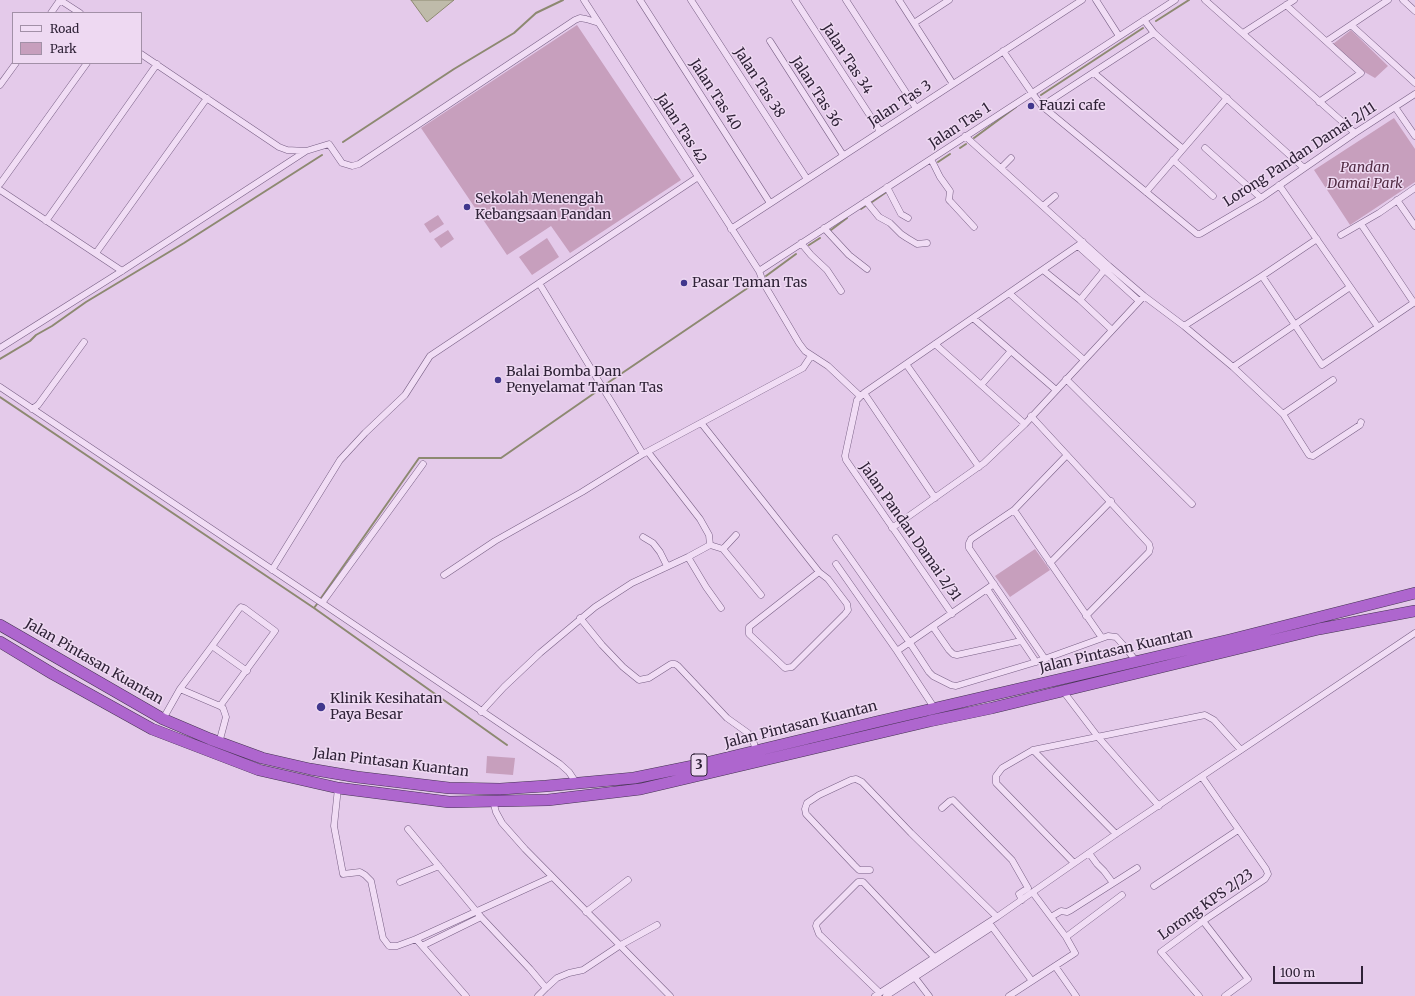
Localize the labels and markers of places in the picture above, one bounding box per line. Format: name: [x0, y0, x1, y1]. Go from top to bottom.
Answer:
place label: Fauzi cafe: [1039, 98, 1106, 114]
marker: Fauzi cafe: [1026, 101, 1036, 111]
place label: Sekolah Menengah Kebangsaan Pandan: [475, 191, 611, 224]
marker: Sekolah Menengah Kebangsaan Pandan: [462, 202, 472, 212]
place label: Pasar Taman Tas: [692, 275, 807, 291]
marker: Pasar Taman Tas: [679, 278, 689, 288]
place label: Balai Bomba Dan Penyelamat Taman Tas: [506, 364, 663, 396]
marker: Balai Bomba Dan Penyelamat Taman Tas: [493, 375, 503, 385]
place label: Klinik Kesihatan Paya Besar: [330, 691, 442, 724]
marker: Klinik Kesihatan Paya Besar: [315, 701, 327, 713]

